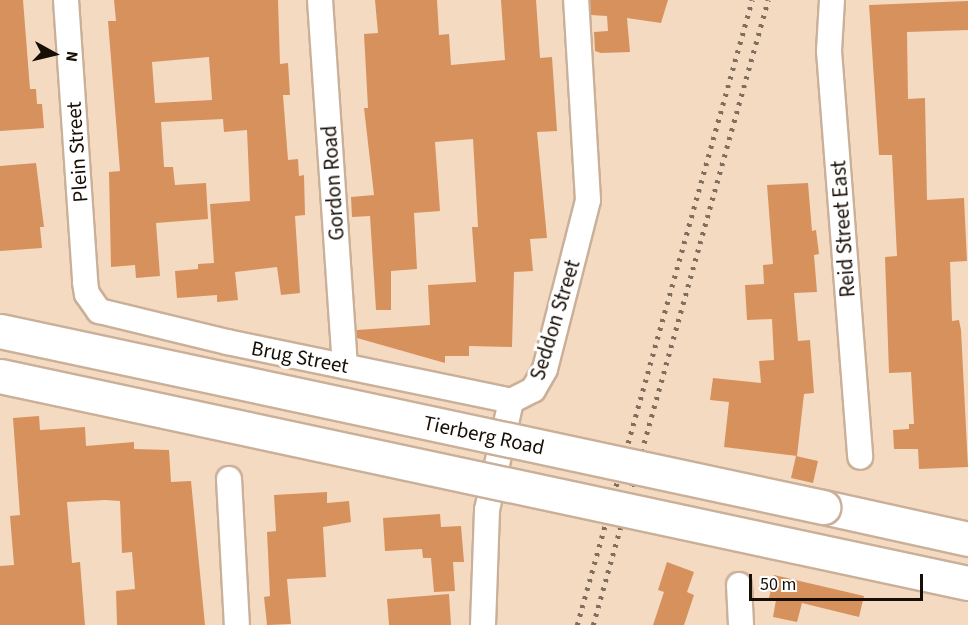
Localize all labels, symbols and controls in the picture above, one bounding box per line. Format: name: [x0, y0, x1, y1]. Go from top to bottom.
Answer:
north arrow: [24, 24, 84, 84]
text: N: [60, 50, 83, 63]
street label: Plein Street: [61, 101, 93, 203]
street label: Gordon Road: [316, 125, 350, 241]
street label: Reid Street East: [826, 160, 860, 298]
street label: Seddon Street: [525, 257, 585, 383]
street label: Brug Street: [249, 335, 351, 379]
street label: Tierberg Road: [421, 410, 547, 460]
scale bar: [752, 562, 926, 600]
text: 50 m: [760, 572, 796, 597]

